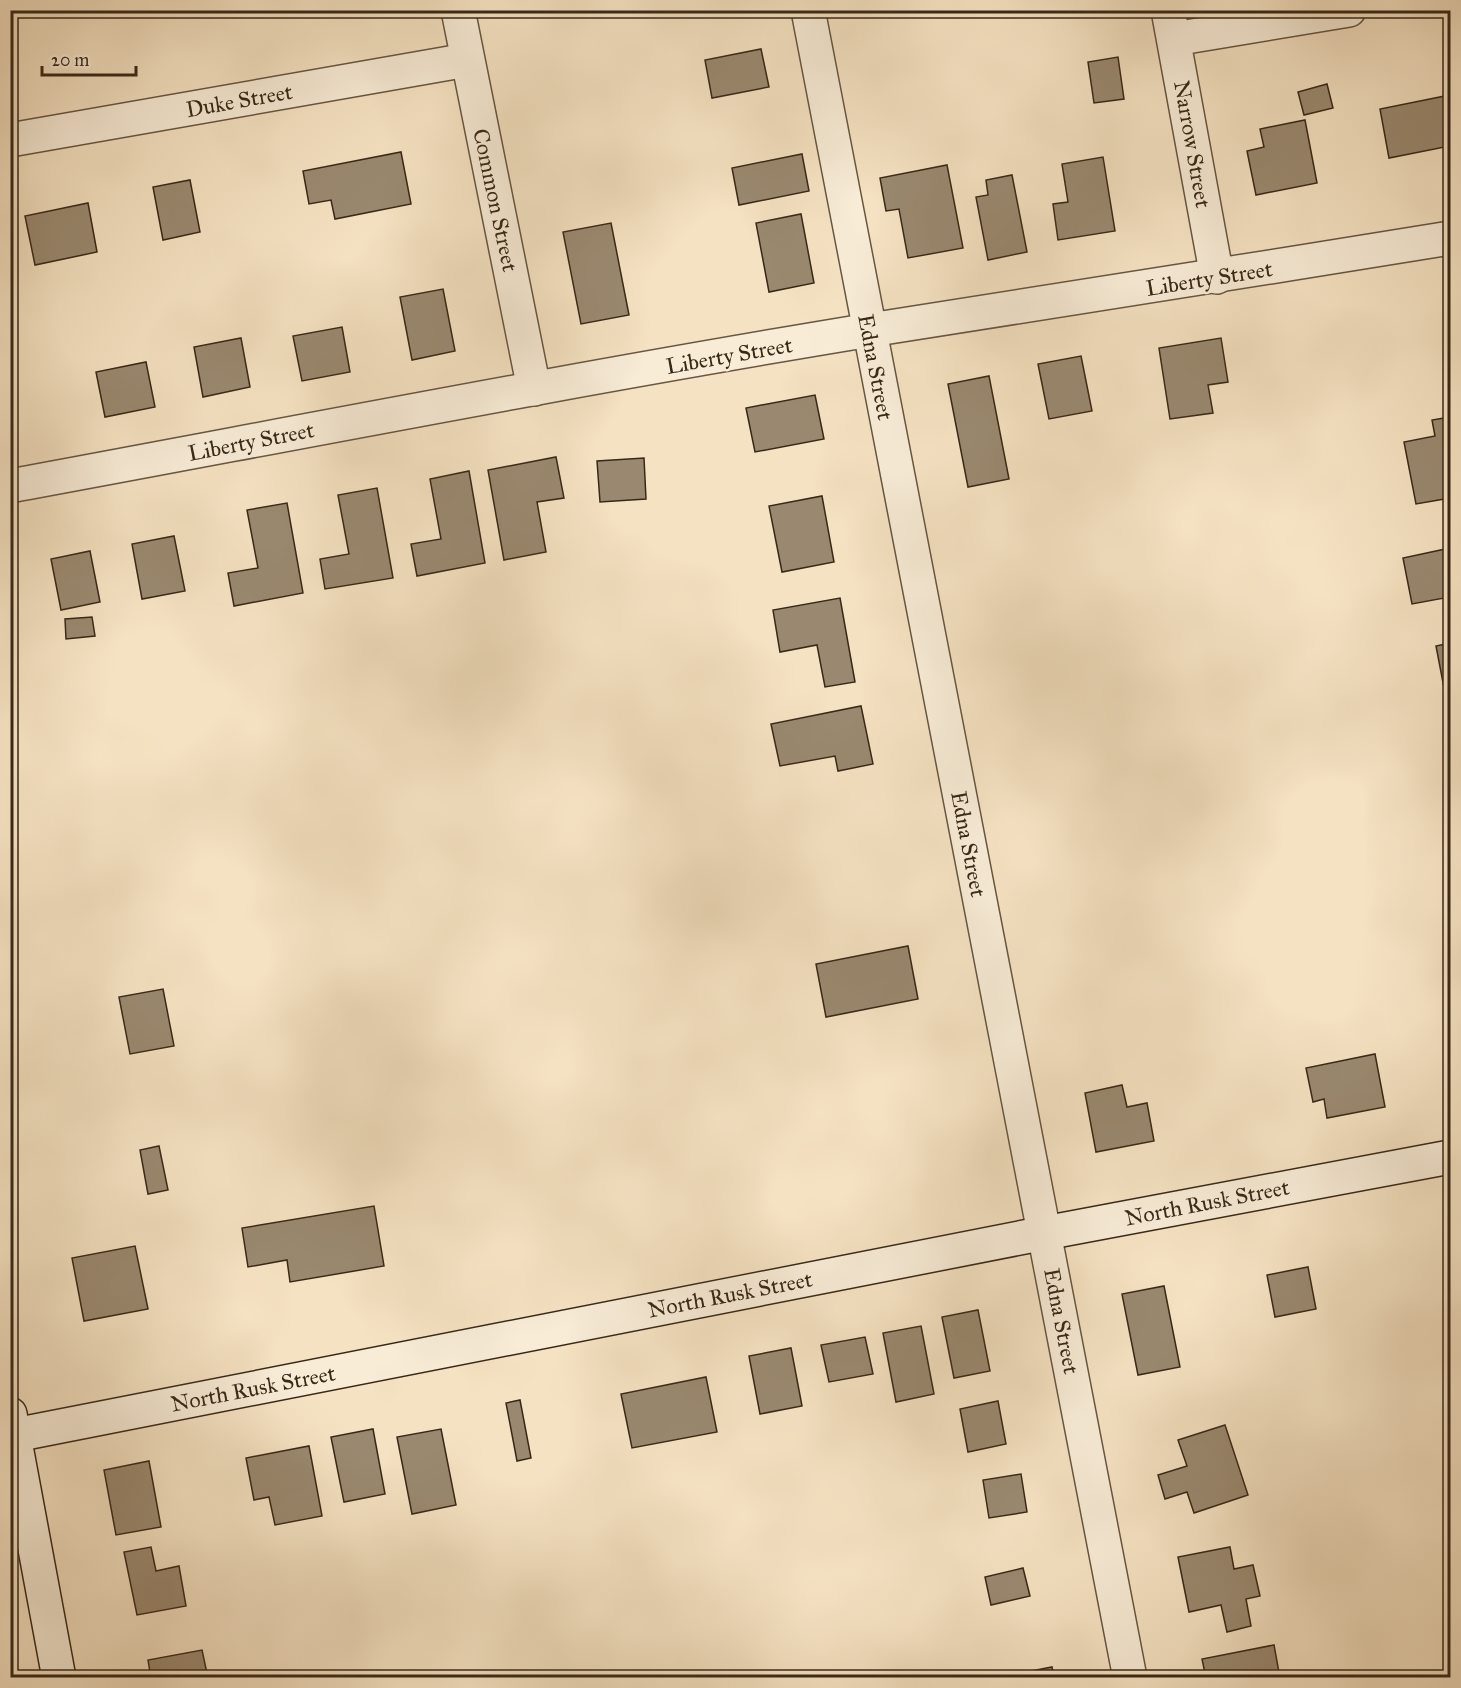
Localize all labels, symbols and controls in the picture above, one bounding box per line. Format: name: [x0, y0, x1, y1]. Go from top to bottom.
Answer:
scale bar: [42, 39, 136, 77]
text: 20 m: [51, 49, 89, 71]
street label: Duke Street: [184, 78, 295, 123]
street label: Narrow Street: [1168, 78, 1217, 210]
street label: Common Street: [467, 126, 524, 274]
street label: Liberty Street: [1144, 255, 1275, 302]
street label: Edna Street: [852, 312, 899, 423]
street label: Liberty Street: [664, 331, 795, 380]
street label: Liberty Street: [186, 416, 317, 467]
street label: Edna Street: [945, 789, 992, 900]
street label: North Rusk Street: [1123, 1173, 1292, 1232]
street label: North Rusk Street: [646, 1265, 815, 1324]
street label: Edna Street: [1038, 1266, 1085, 1377]
street label: North Rusk Street: [169, 1359, 338, 1418]

